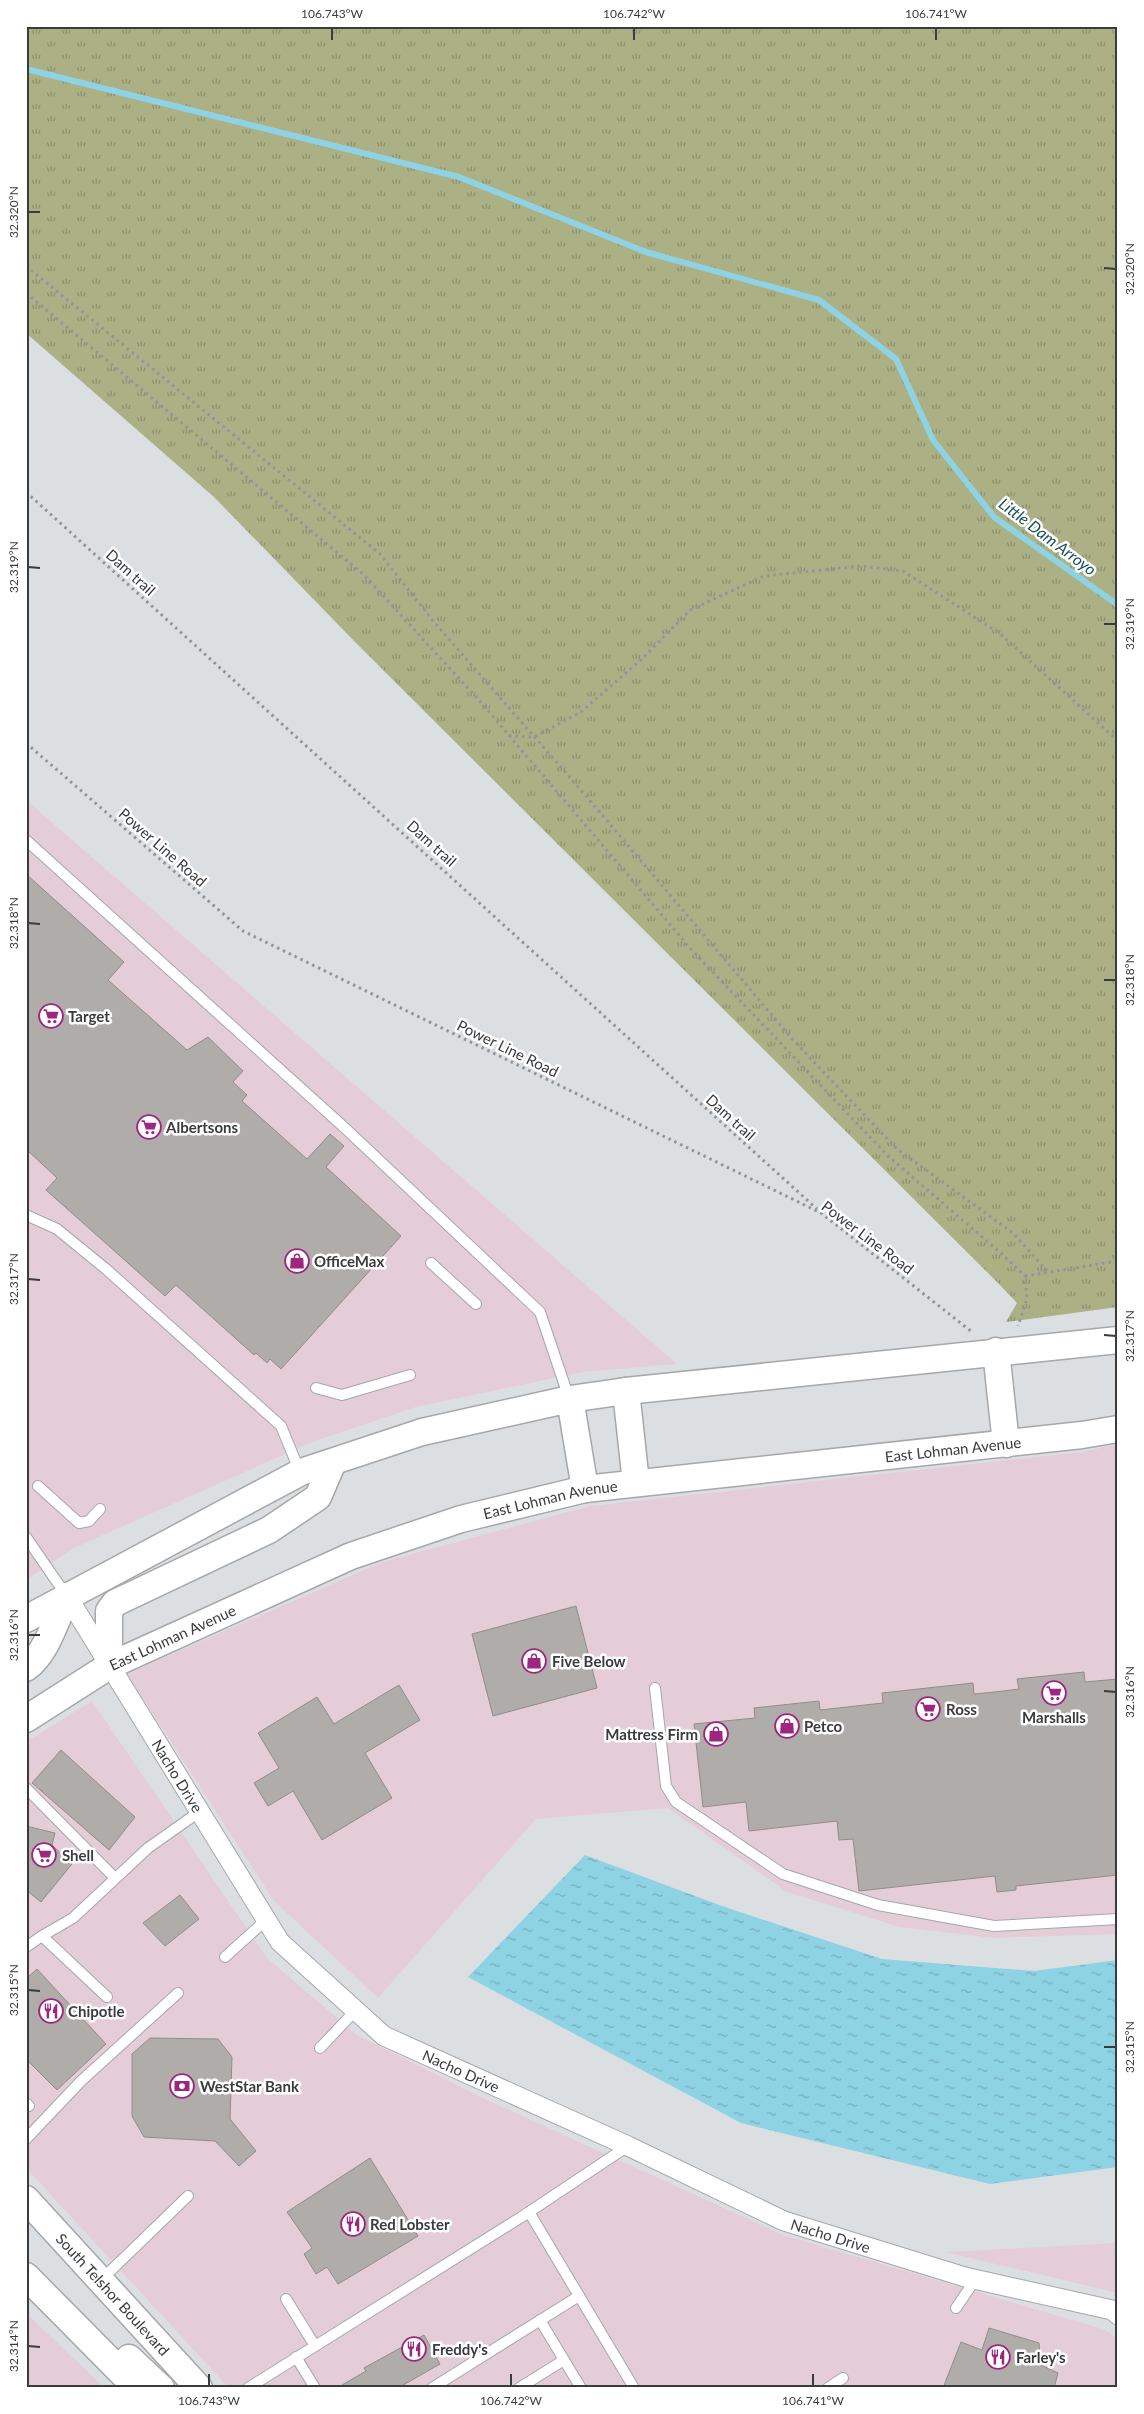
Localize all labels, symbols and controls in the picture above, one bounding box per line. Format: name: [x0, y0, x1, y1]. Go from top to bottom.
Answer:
text: 106.743°W: [301, 6, 364, 21]
text: 106.742°W: [603, 6, 666, 21]
text: 106.741°W: [905, 6, 968, 21]
text: 32.320°N: [6, 186, 21, 238]
text: 32.320°N: [1122, 243, 1137, 295]
water label: Little Dam Arroyo: [996, 493, 1100, 579]
text: 32.319°N: [6, 541, 21, 593]
street label: Dam trail: [103, 545, 159, 599]
text: 32.319°N: [1122, 598, 1137, 650]
street label: Power Line Road: [115, 804, 211, 890]
street label: Dam trail: [404, 816, 460, 870]
text: 32.318°N: [6, 897, 21, 949]
text: 32.318°N: [1122, 954, 1137, 1006]
supermarket icon: Target: [38, 1003, 64, 1029]
place label: Target: [68, 1007, 110, 1025]
street label: Power Line Road: [454, 1016, 562, 1080]
street label: Dam trail: [703, 1090, 759, 1144]
supermarket icon: Albertsons: [136, 1114, 162, 1140]
place label: Albertsons: [165, 1118, 238, 1136]
street label: Power Line Road: [819, 1197, 917, 1277]
shop icon: OfficeMax: [284, 1248, 310, 1274]
place label: OfficeMax: [314, 1252, 384, 1270]
text: 32.317°N: [6, 1253, 21, 1305]
text: 32.317°N: [1122, 1310, 1137, 1362]
street label: East Lohman Avenue: [884, 1433, 1022, 1465]
street label: East Lohman Avenue: [481, 1477, 618, 1522]
street label: East Lohman Avenue: [106, 1601, 238, 1674]
text: 32.316°N: [6, 1609, 21, 1661]
shop icon: Five Below: [521, 1648, 547, 1674]
place label: Five Below: [552, 1652, 626, 1670]
text: 32.316°N: [1122, 1666, 1137, 1718]
supermarket icon: Marshalls: [1041, 1680, 1067, 1706]
supermarket icon: Ross: [915, 1696, 941, 1722]
place label: Ross: [946, 1700, 977, 1718]
place label: Marshalls: [1022, 1708, 1086, 1726]
shop icon: Petco: [774, 1713, 800, 1739]
place label: Petco: [804, 1717, 842, 1735]
shop icon: Mattress Firm: [703, 1721, 729, 1747]
place label: Mattress Firm: [605, 1725, 698, 1743]
street label: Nacho Drive: [148, 1736, 207, 1816]
supermarket icon: Shell: [31, 1842, 57, 1868]
place label: Shell: [62, 1846, 94, 1864]
text: 32.315°N: [6, 1964, 21, 2016]
restaurant icon: Chipotle: [38, 1998, 64, 2024]
place label: Chipotle: [68, 2002, 125, 2020]
text: 32.315°N: [1122, 2021, 1137, 2073]
street label: Nacho Drive: [420, 2046, 502, 2096]
bank icon: WestStar Bank: [169, 2073, 195, 2099]
place label: WestStar Bank: [200, 2077, 300, 2095]
restaurant icon: Red Lobster: [340, 2211, 366, 2237]
place label: Red Lobster: [370, 2215, 450, 2233]
street label: Nacho Drive: [789, 2215, 873, 2256]
street label: South Telshor Boulevard: [53, 2229, 174, 2359]
text: 32.314°N: [6, 2320, 21, 2372]
restaurant icon: Freddy's: [401, 2336, 427, 2362]
place label: Freddy's: [432, 2340, 488, 2358]
restaurant icon: Farley's: [985, 2344, 1011, 2370]
place label: Farley's: [1016, 2348, 1066, 2366]
text: 106.743°W: [178, 2393, 241, 2408]
text: 106.742°W: [480, 2393, 543, 2408]
text: 106.741°W: [782, 2393, 845, 2408]

